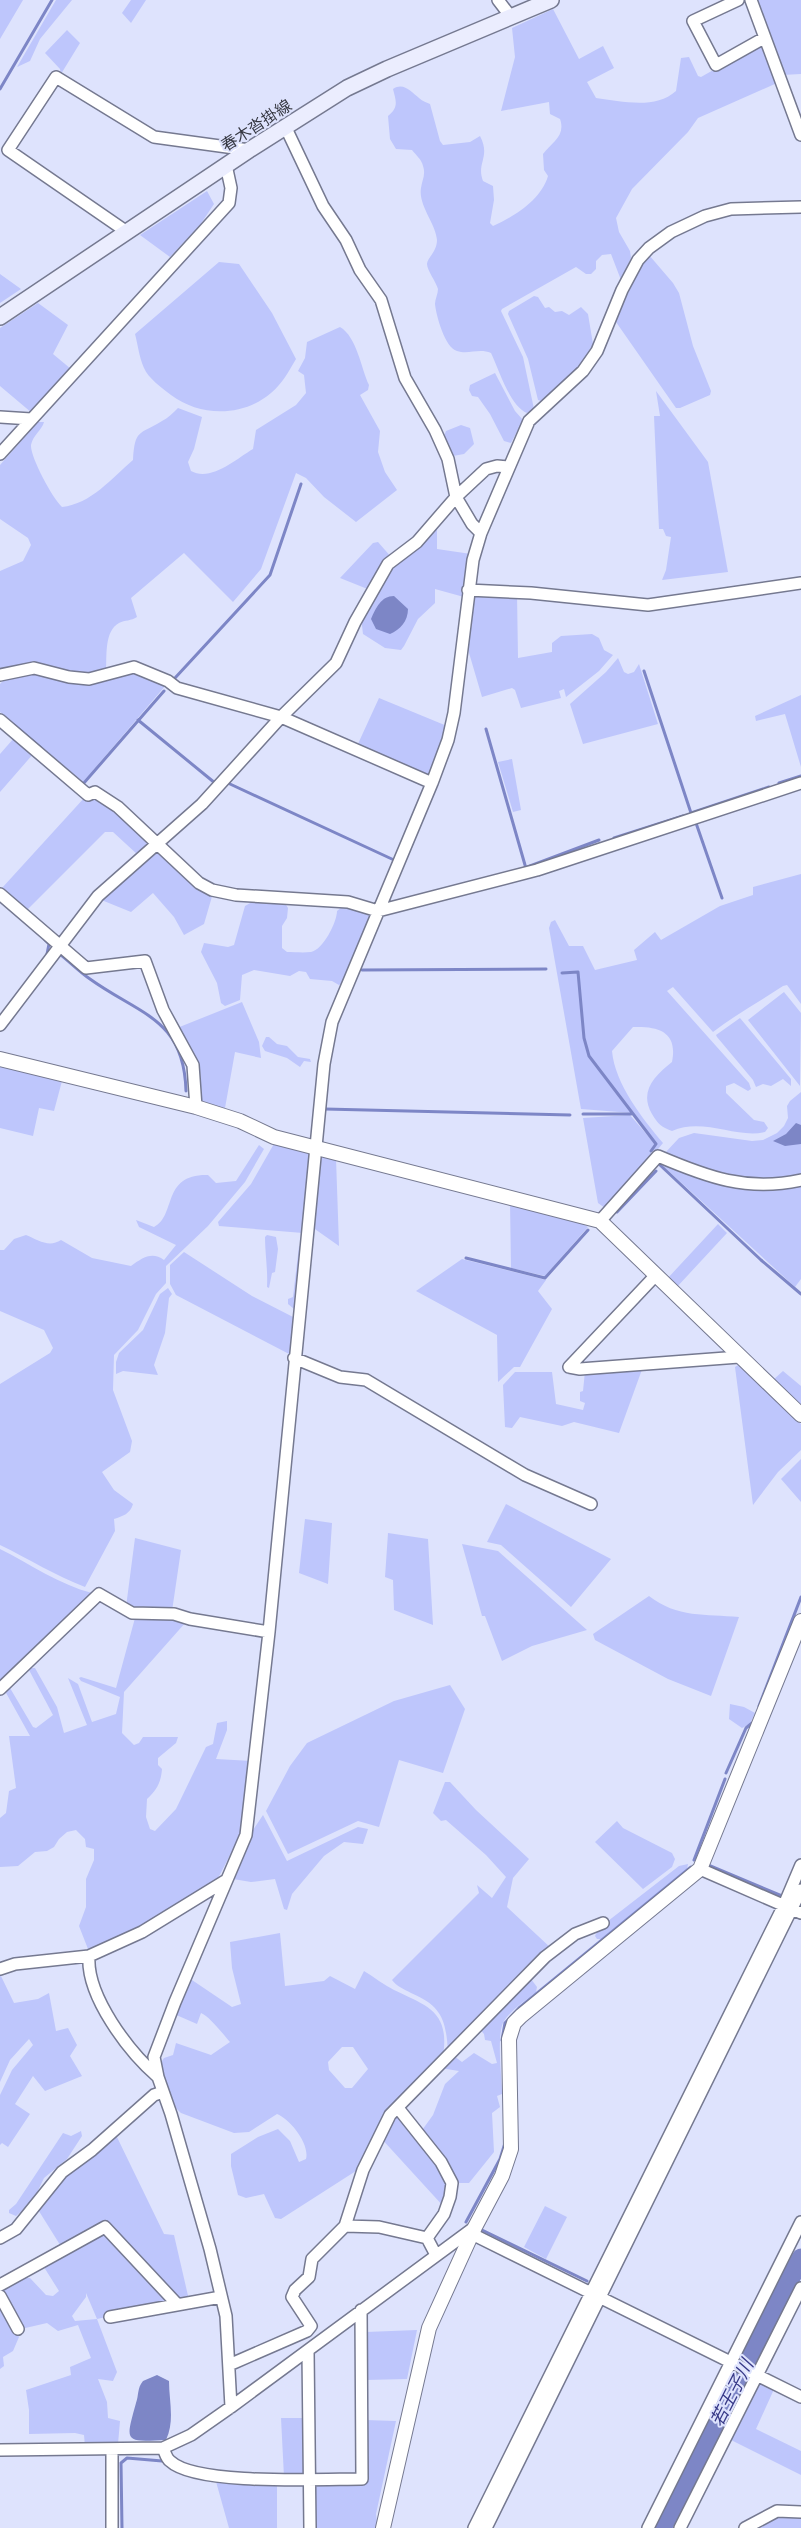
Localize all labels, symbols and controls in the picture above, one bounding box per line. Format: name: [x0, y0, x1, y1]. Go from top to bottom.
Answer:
street label: 春木沓掛線: [216, 94, 296, 156]
water label: 若王子川: [704, 2353, 760, 2431]

